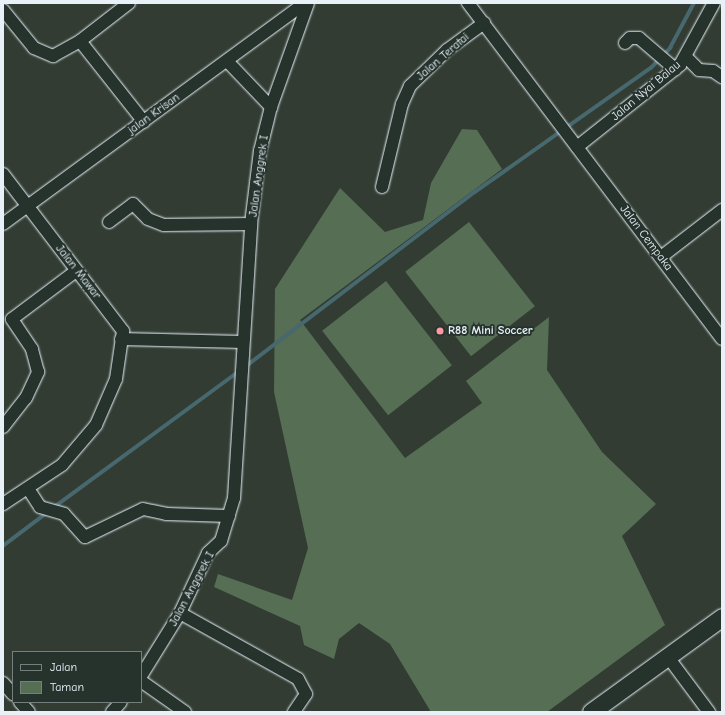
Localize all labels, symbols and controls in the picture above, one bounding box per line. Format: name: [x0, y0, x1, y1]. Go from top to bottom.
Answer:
street label: Jalan Teratai: [414, 30, 472, 84]
street label: Jalan Nyai Balau: [609, 58, 683, 124]
street label: jalan Krisan: [125, 90, 183, 138]
street label: Jalan Anggrek I: [246, 134, 272, 218]
street label: Jalan Cempaka: [617, 202, 675, 274]
street label: Jalan Mawar: [52, 242, 104, 302]
place label: R88 Mini Soccer: [448, 324, 533, 338]
marker: R88 Mini Soccer: [435, 326, 445, 336]
street label: Jalan Anggrek I: [166, 549, 218, 629]
legend: [12, 651, 142, 703]
text: Jalan: [50, 660, 77, 674]
text: Taman: [50, 680, 84, 694]

